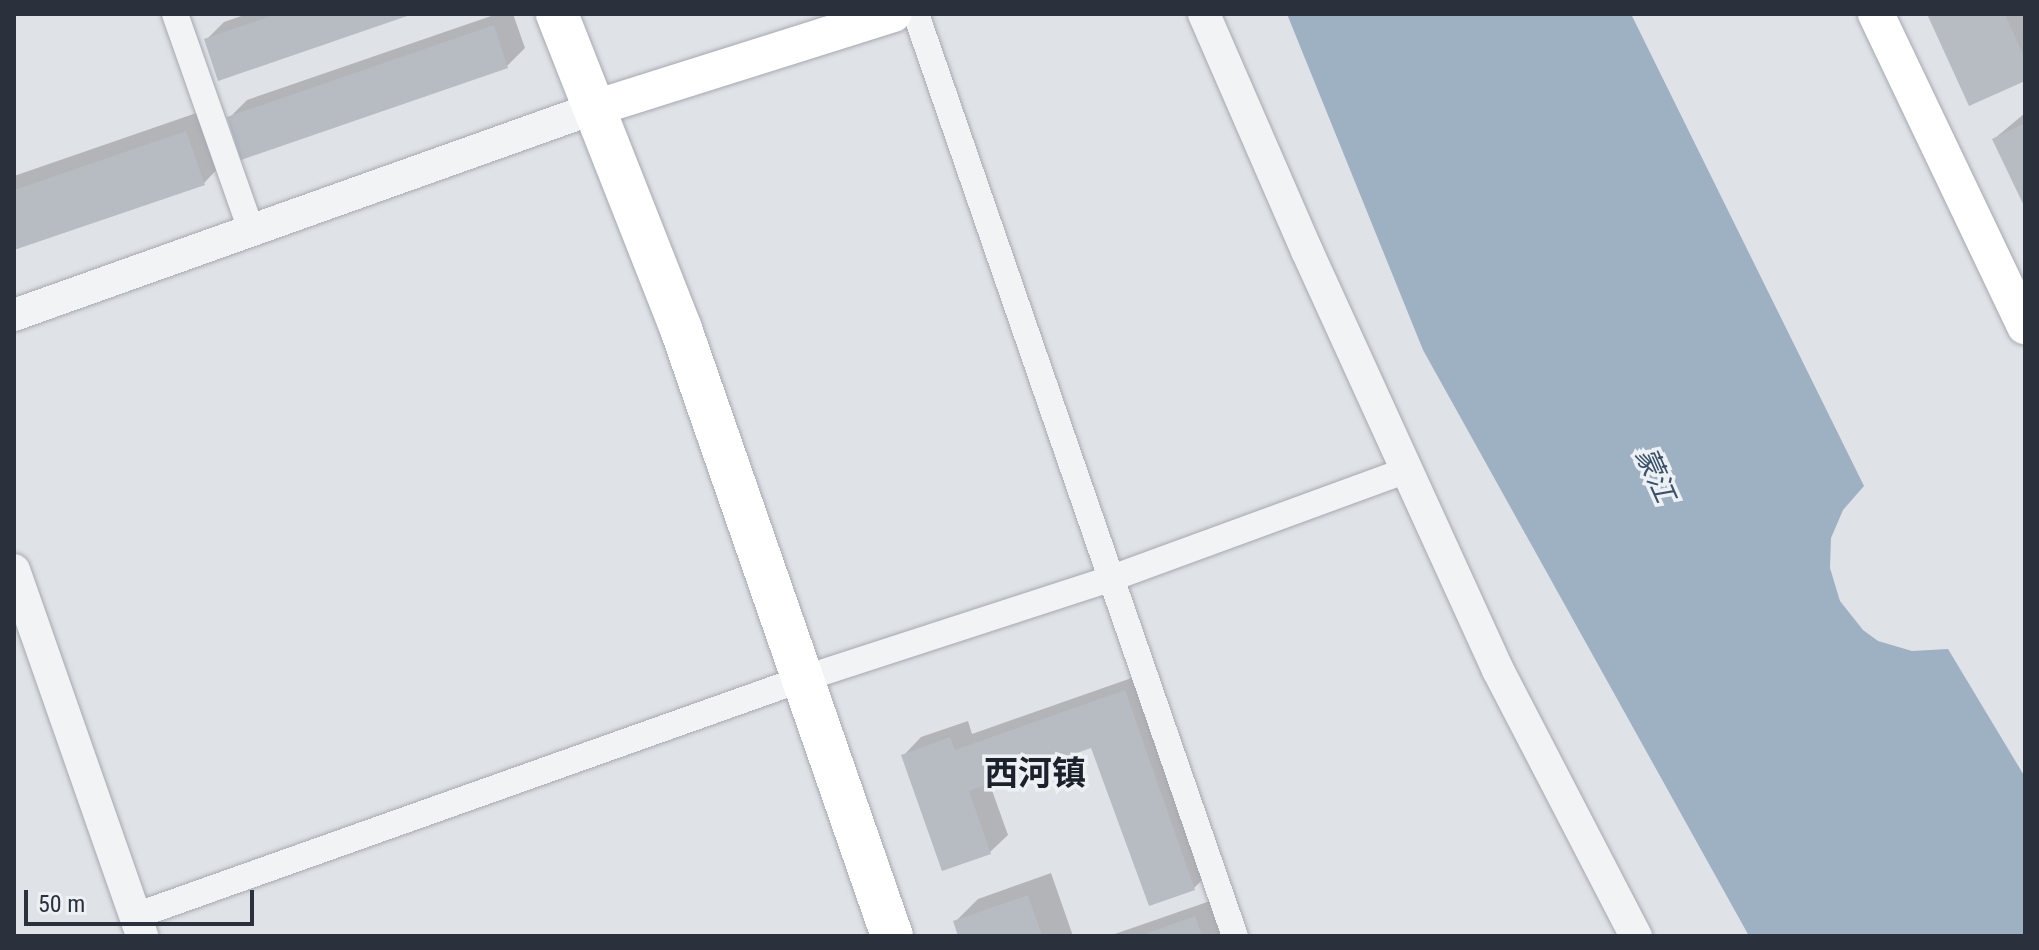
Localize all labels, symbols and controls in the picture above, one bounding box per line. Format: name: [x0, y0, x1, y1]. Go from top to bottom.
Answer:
water label: 蒙江: [1628, 443, 1682, 507]
district label: 西河镇: [984, 754, 1086, 794]
scale bar: [28, 874, 258, 924]
text: 50 m: [38, 890, 85, 918]

